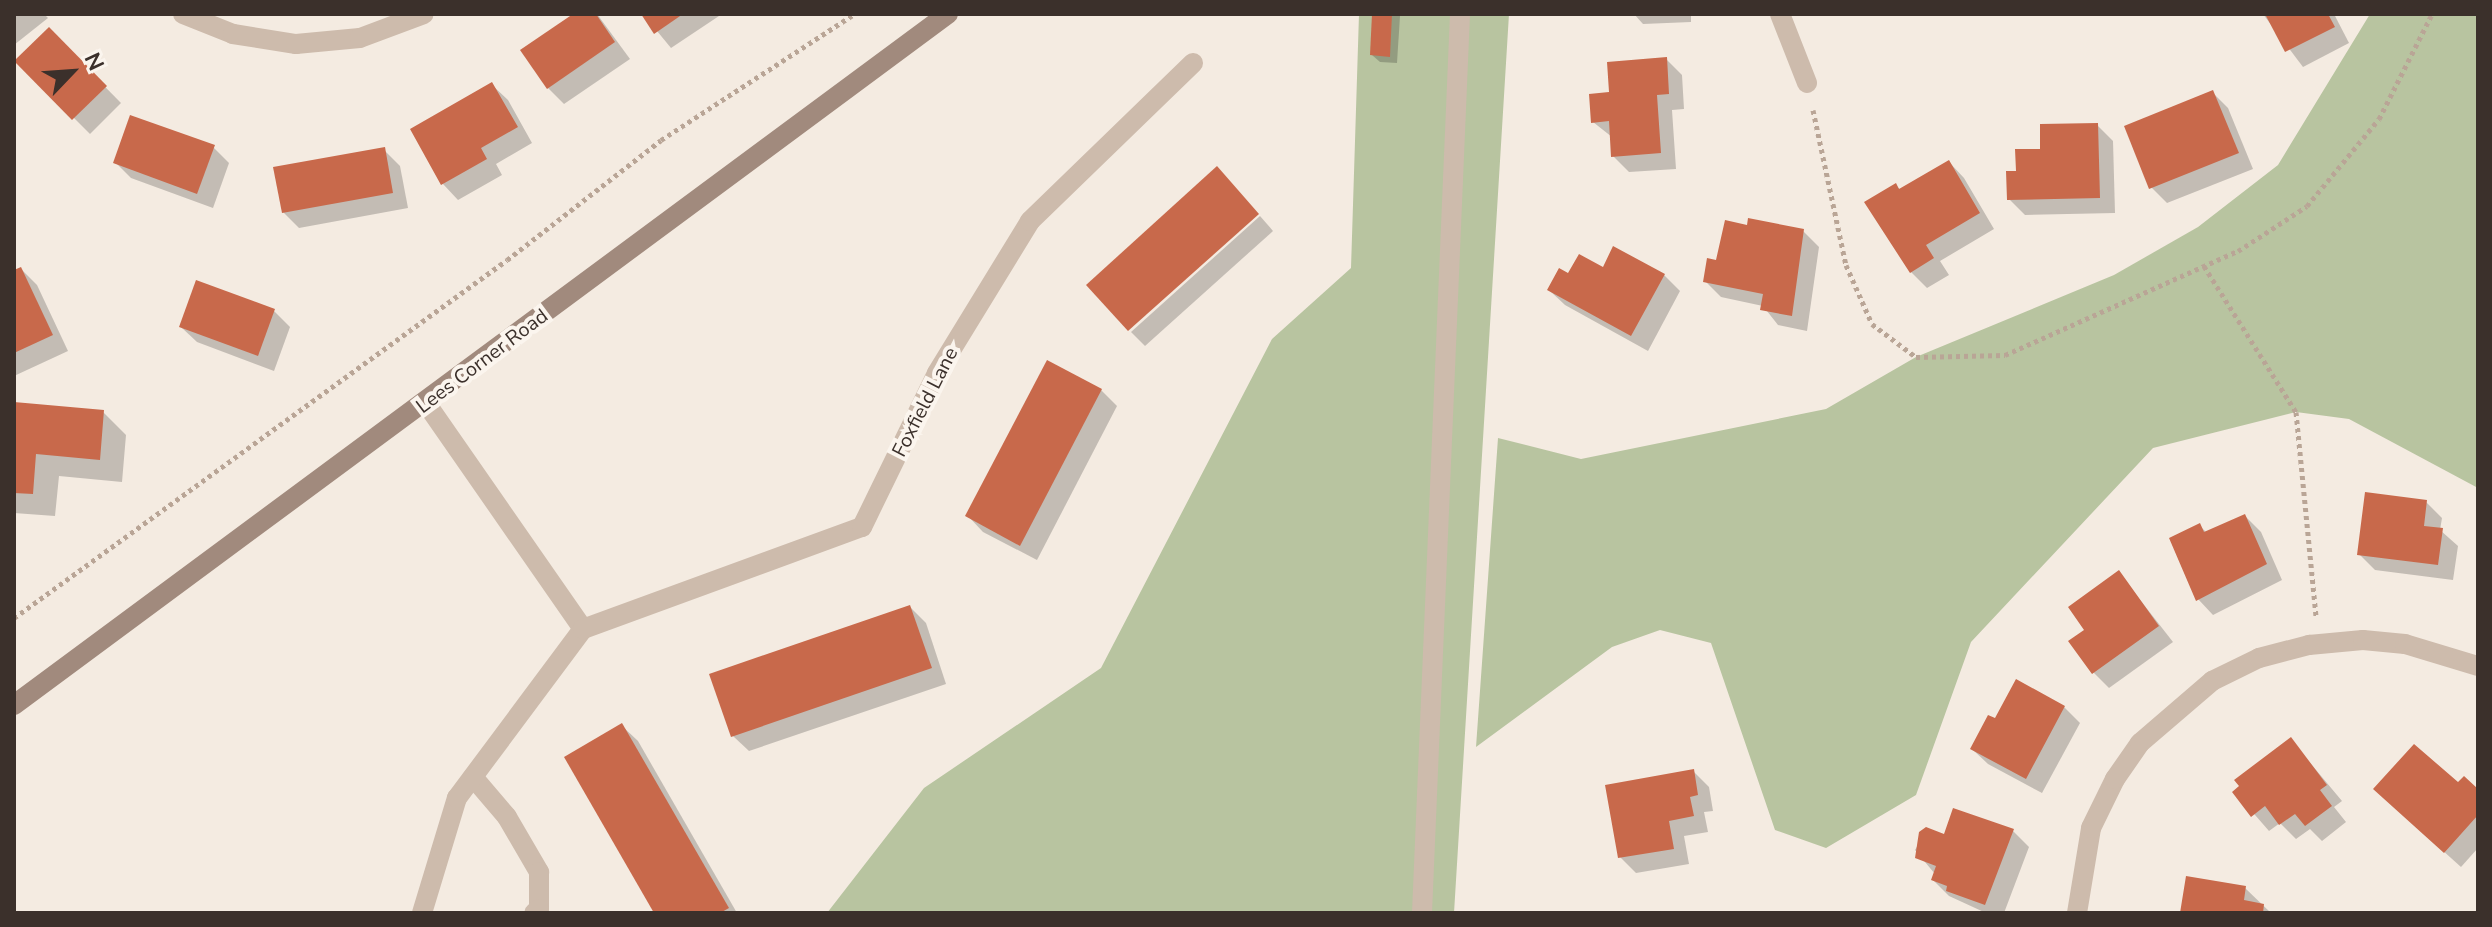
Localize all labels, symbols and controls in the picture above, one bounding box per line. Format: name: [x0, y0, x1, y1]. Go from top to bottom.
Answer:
north arrow: [32, 32, 112, 112]
text: N: [77, 48, 111, 76]
street label: Lees Corner Road: [411, 304, 553, 418]
street label: Foxfield Lane: [887, 343, 963, 461]

